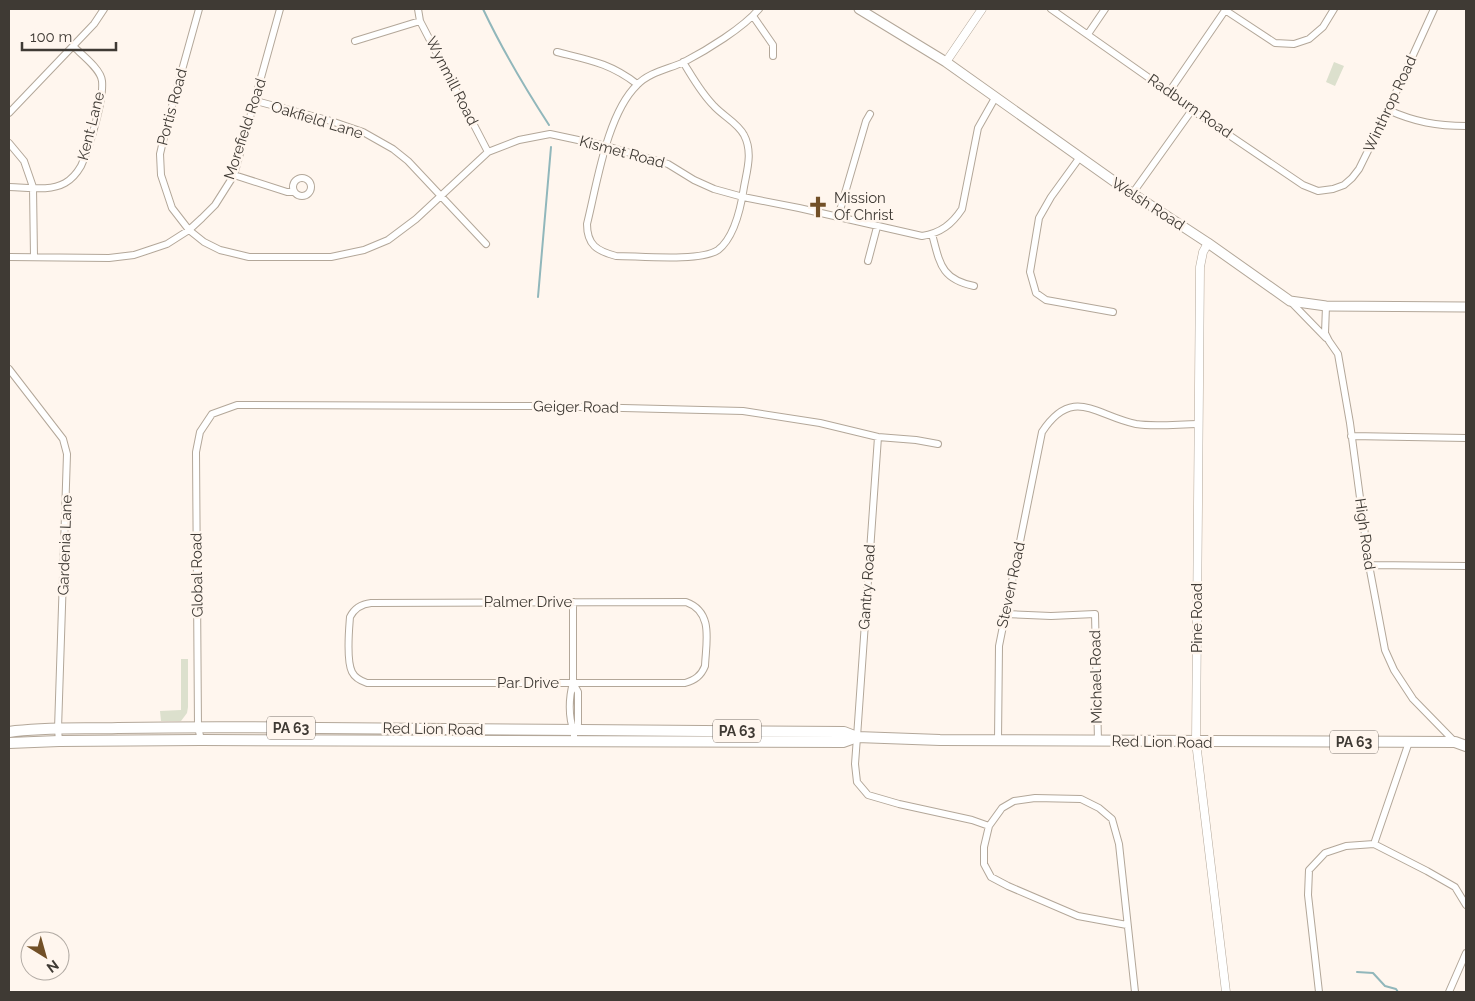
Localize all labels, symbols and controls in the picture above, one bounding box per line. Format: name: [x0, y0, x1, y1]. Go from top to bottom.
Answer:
scale bar: [22, 20, 116, 52]
text: 100 m: [30, 28, 72, 46]
street label: Wynmill Road: [422, 34, 482, 128]
street label: Winthrop Road: [1360, 53, 1420, 155]
street label: Portis Road: [153, 67, 191, 147]
street label: Radburn Road: [1144, 70, 1236, 142]
street label: Morefield Road: [220, 76, 270, 182]
street label: Kent Lane: [74, 90, 108, 162]
street label: Oakfield Lane: [269, 97, 365, 143]
street label: Kismet Road: [577, 132, 667, 172]
street label: Welsh Road: [1108, 174, 1188, 234]
place label: Mission Of Christ: [834, 189, 894, 224]
church icon: Mission Of Christ: [805, 194, 831, 220]
street label: Geiger Road: [533, 397, 619, 417]
street label: Gardenia Lane: [54, 494, 76, 596]
street label: High Road: [1351, 497, 1379, 571]
street label: Global Road: [187, 533, 207, 617]
street label: Steven Road: [993, 540, 1029, 630]
street label: Gantry Road: [855, 544, 879, 630]
street label: Pine Road: [1188, 583, 1206, 653]
street label: Palmer Drive: [484, 593, 573, 611]
street label: Michael Road: [1086, 630, 1106, 724]
street label: Par Drive: [497, 674, 559, 692]
road number: PA 63: [267, 716, 315, 740]
street label: Red Lion Road: [382, 719, 484, 739]
road number: PA 63: [713, 719, 761, 742]
road number: PA 63: [1330, 730, 1378, 754]
street label: Red Lion Road: [1111, 732, 1213, 752]
north arrow: [20, 931, 70, 981]
text: N: [44, 957, 62, 976]

